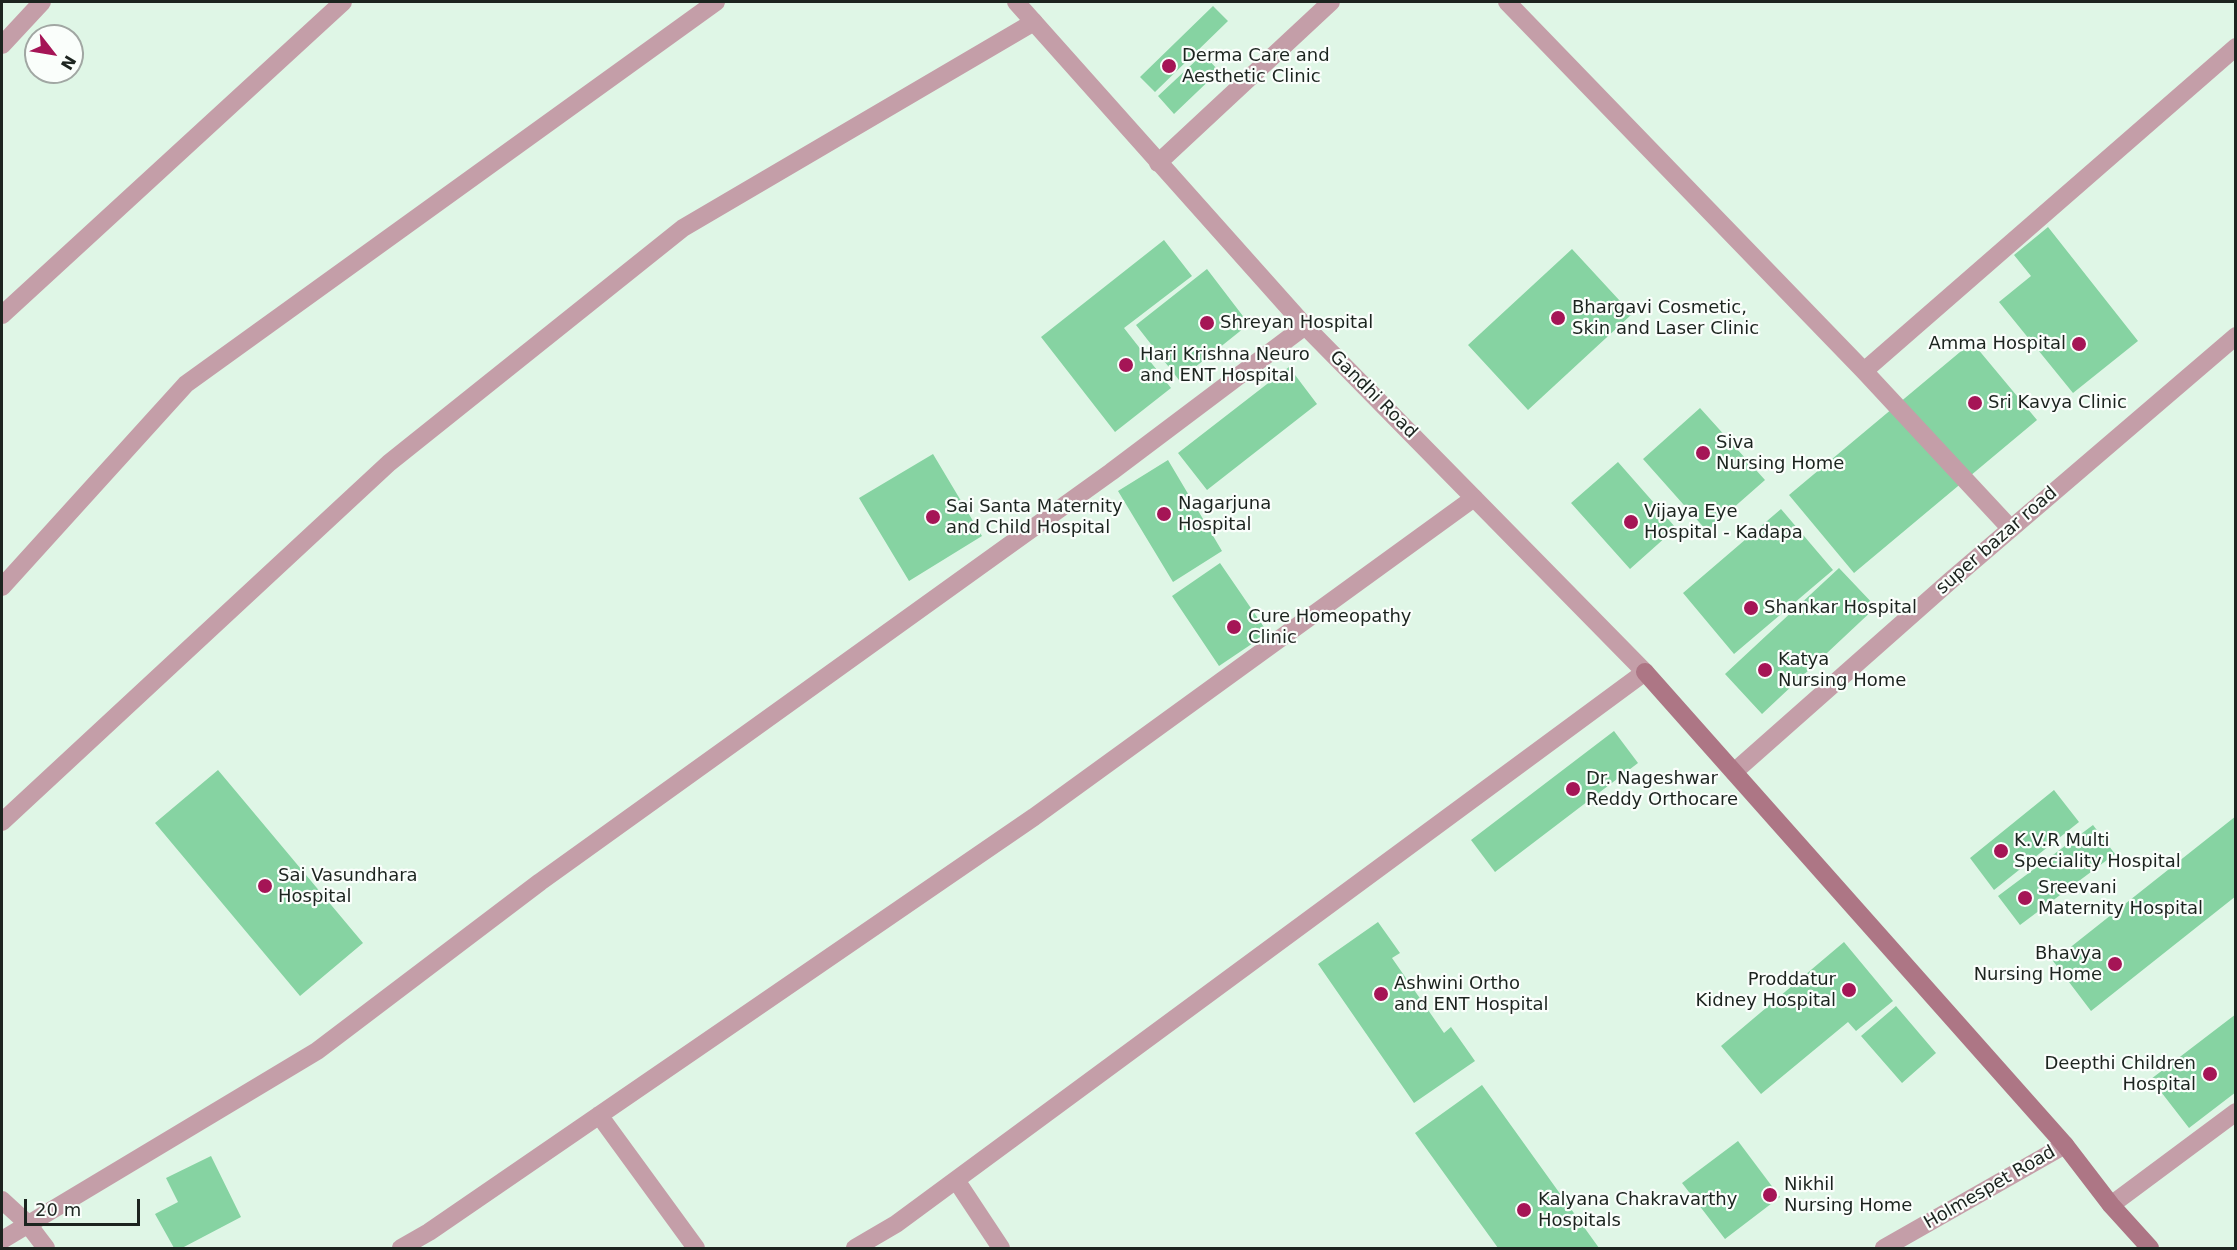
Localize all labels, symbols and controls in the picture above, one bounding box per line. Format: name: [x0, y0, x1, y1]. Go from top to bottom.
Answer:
north arrow: [24, 24, 84, 84]
place label: Derma Care and Aesthetic Clinic: [1182, 45, 1330, 88]
text: N: [57, 52, 80, 73]
marker: Derma Care and Aesthetic Clinic: [1160, 57, 1178, 75]
place label: Bhargavi Cosmetic, Skin and Laser Clinic: [1572, 297, 1759, 340]
marker: Bhargavi Cosmetic, Skin and Laser Clinic: [1549, 309, 1567, 327]
place label: Shreyan Hospital: [1220, 312, 1373, 334]
marker: Shreyan Hospital: [1198, 314, 1216, 332]
place label: Amma Hospital: [1928, 333, 2066, 355]
marker: Amma Hospital: [2070, 335, 2088, 353]
place label: Hari Krishna Neuro and ENT Hospital: [1140, 344, 1310, 386]
street label: Gandhi Road: [1325, 347, 1421, 443]
marker: Hari Krishna Neuro and ENT Hospital: [1117, 356, 1135, 374]
place label: Sri Kavya Clinic: [1988, 392, 2127, 414]
marker: Sri Kavya Clinic: [1966, 394, 1984, 412]
place label: Siva Nursing Home: [1716, 432, 1844, 474]
marker: Siva Nursing Home: [1694, 444, 1712, 462]
street label: super bazar road: [1932, 483, 2062, 599]
place label: Nagarjuna Hospital: [1178, 493, 1271, 536]
place label: Sai Santa Maternity and Child Hospital: [946, 496, 1123, 538]
place label: Vijaya Eye Hospital - Kadapa: [1644, 501, 1803, 544]
marker: Nagarjuna Hospital: [1155, 505, 1173, 523]
marker: Sai Santa Maternity and Child Hospital: [924, 508, 942, 526]
marker: Vijaya Eye Hospital - Kadapa: [1622, 513, 1640, 531]
place label: Shankar Hospital: [1764, 597, 1917, 619]
marker: Shankar Hospital: [1742, 599, 1760, 617]
place label: Cure Homeopathy Clinic: [1248, 606, 1412, 648]
marker: Cure Homeopathy Clinic: [1225, 618, 1243, 636]
place label: Katya Nursing Home: [1778, 649, 1906, 692]
marker: Katya Nursing Home: [1756, 661, 1774, 679]
place label: Dr. Nageshwar Reddy Orthocare: [1586, 768, 1738, 810]
marker: Dr. Nageshwar Reddy Orthocare: [1564, 780, 1582, 798]
place label: K.V.R Multi Speciality Hospital: [2014, 830, 2181, 872]
marker: K.V.R Multi Speciality Hospital: [1992, 842, 2010, 860]
place label: Sai Vasundhara Hospital: [278, 865, 418, 908]
marker: Sai Vasundhara Hospital: [256, 877, 274, 895]
place label: Sreevani Maternity Hospital: [2038, 877, 2203, 920]
marker: Sreevani Maternity Hospital: [2016, 889, 2034, 907]
place label: Bhavya Nursing Home: [1974, 943, 2102, 986]
marker: Bhavya Nursing Home: [2106, 955, 2124, 973]
place label: Proddatur Kidney Hospital: [1695, 969, 1836, 1012]
place label: Ashwini Ortho and ENT Hospital: [1394, 973, 1549, 1016]
marker: Proddatur Kidney Hospital: [1840, 981, 1858, 999]
marker: Ashwini Ortho and ENT Hospital: [1372, 985, 1390, 1003]
place label: Deepthi Children Hospital: [2044, 1053, 2196, 1096]
marker: Deepthi Children Hospital: [2201, 1065, 2219, 1083]
street label: Holmespet Road: [1921, 1142, 2059, 1234]
place label: Nikhil Nursing Home: [1784, 1174, 1912, 1216]
marker: Nikhil Nursing Home: [1761, 1186, 1779, 1204]
scale bar: [27, 1187, 142, 1225]
place label: Kalyana Chakravarthy Hospitals: [1538, 1189, 1737, 1232]
text: 20 m: [35, 1199, 81, 1220]
marker: Kalyana Chakravarthy Hospitals: [1515, 1201, 1533, 1219]

